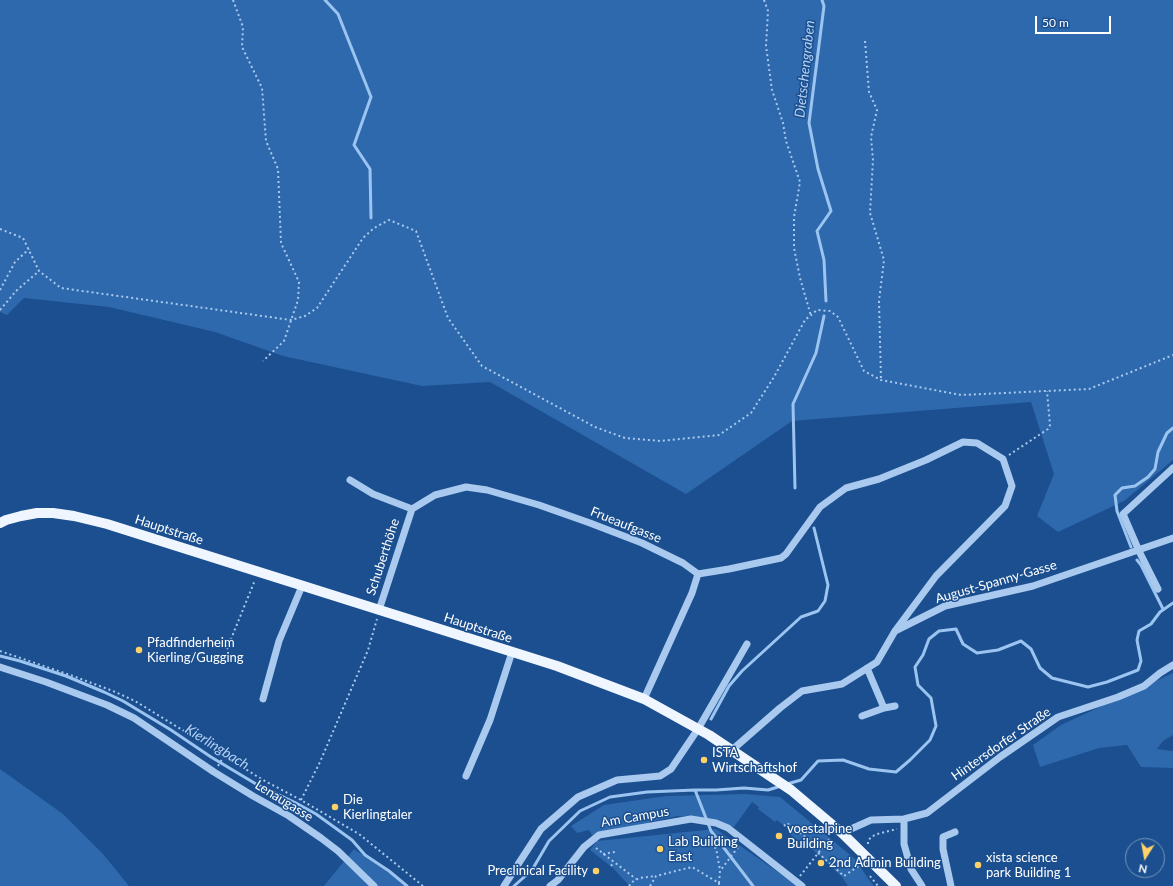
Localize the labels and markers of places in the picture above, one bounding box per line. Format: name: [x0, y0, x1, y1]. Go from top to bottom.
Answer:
place label: Pfadfinderheim Kierling/Gugging: [147, 635, 244, 666]
marker: Pfadfinderheim Kierling/Gugging: [134, 645, 144, 655]
place label: ISTA Wirtschaftshof: [712, 745, 797, 776]
marker: ISTA Wirtschaftshof: [699, 755, 709, 765]
place label: Die Kierlingtaler: [343, 792, 412, 823]
marker: Die Kierlingtaler: [330, 802, 340, 812]
place label: voestalpine Building: [787, 821, 852, 852]
marker: voestalpine Building: [774, 831, 784, 841]
place label: Lab Building East: [668, 834, 738, 865]
marker: Lab Building East: [655, 844, 665, 854]
place label: xista science park Building 1: [986, 850, 1071, 881]
place label: 2nd Admin Building: [829, 855, 941, 871]
marker: 2nd Admin Building: [816, 858, 826, 868]
marker: xista science park Building 1: [973, 860, 983, 870]
place label: Preclinical Facility: [487, 863, 588, 879]
marker: Preclinical Facility: [591, 866, 601, 876]

